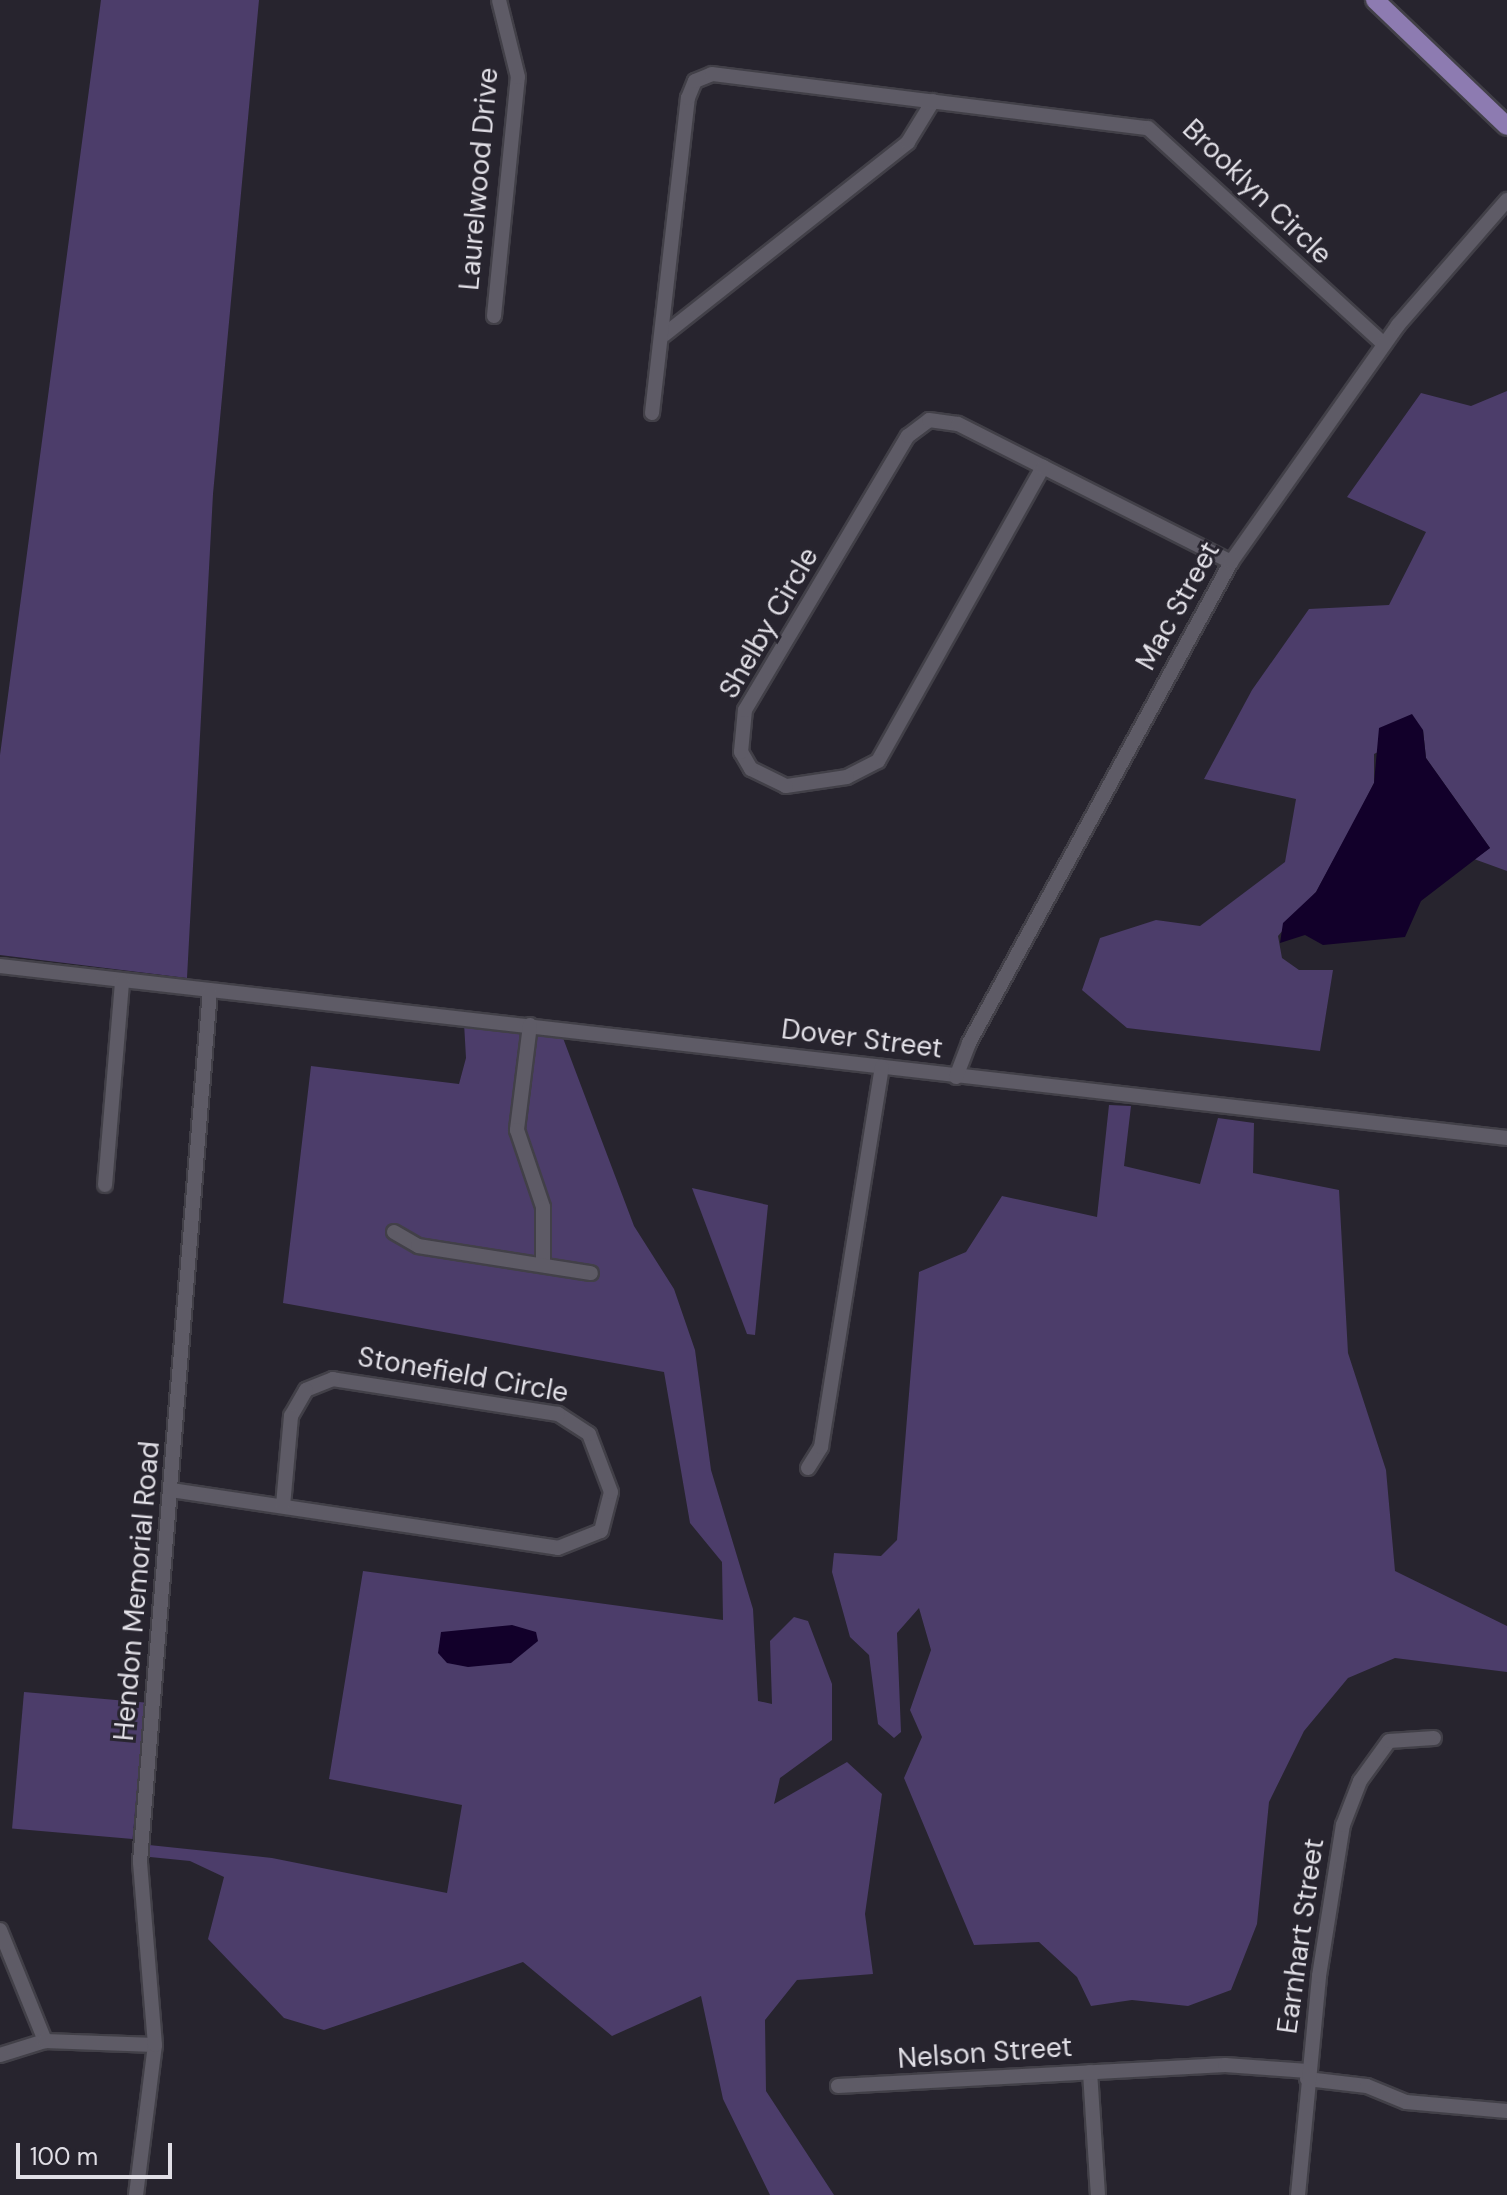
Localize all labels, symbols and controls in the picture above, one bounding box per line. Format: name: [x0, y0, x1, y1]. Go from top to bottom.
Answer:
street label: Laurelwood Drive: [453, 66, 505, 292]
street label: Brooklyn Circle: [1175, 112, 1339, 272]
street label: Mac Street: [1129, 536, 1227, 676]
street label: Shelby Circle: [712, 542, 826, 704]
street label: Dover Street: [779, 1012, 945, 1066]
street label: Stonefield Circle: [355, 1340, 571, 1410]
street label: Hendon Memorial Road: [107, 1440, 167, 1742]
street label: Earnhart Street: [1271, 1836, 1331, 2036]
street label: Nelson Street: [897, 2030, 1073, 2076]
scale bar: [20, 2127, 176, 2177]
text: 100 m: [30, 2141, 98, 2172]

